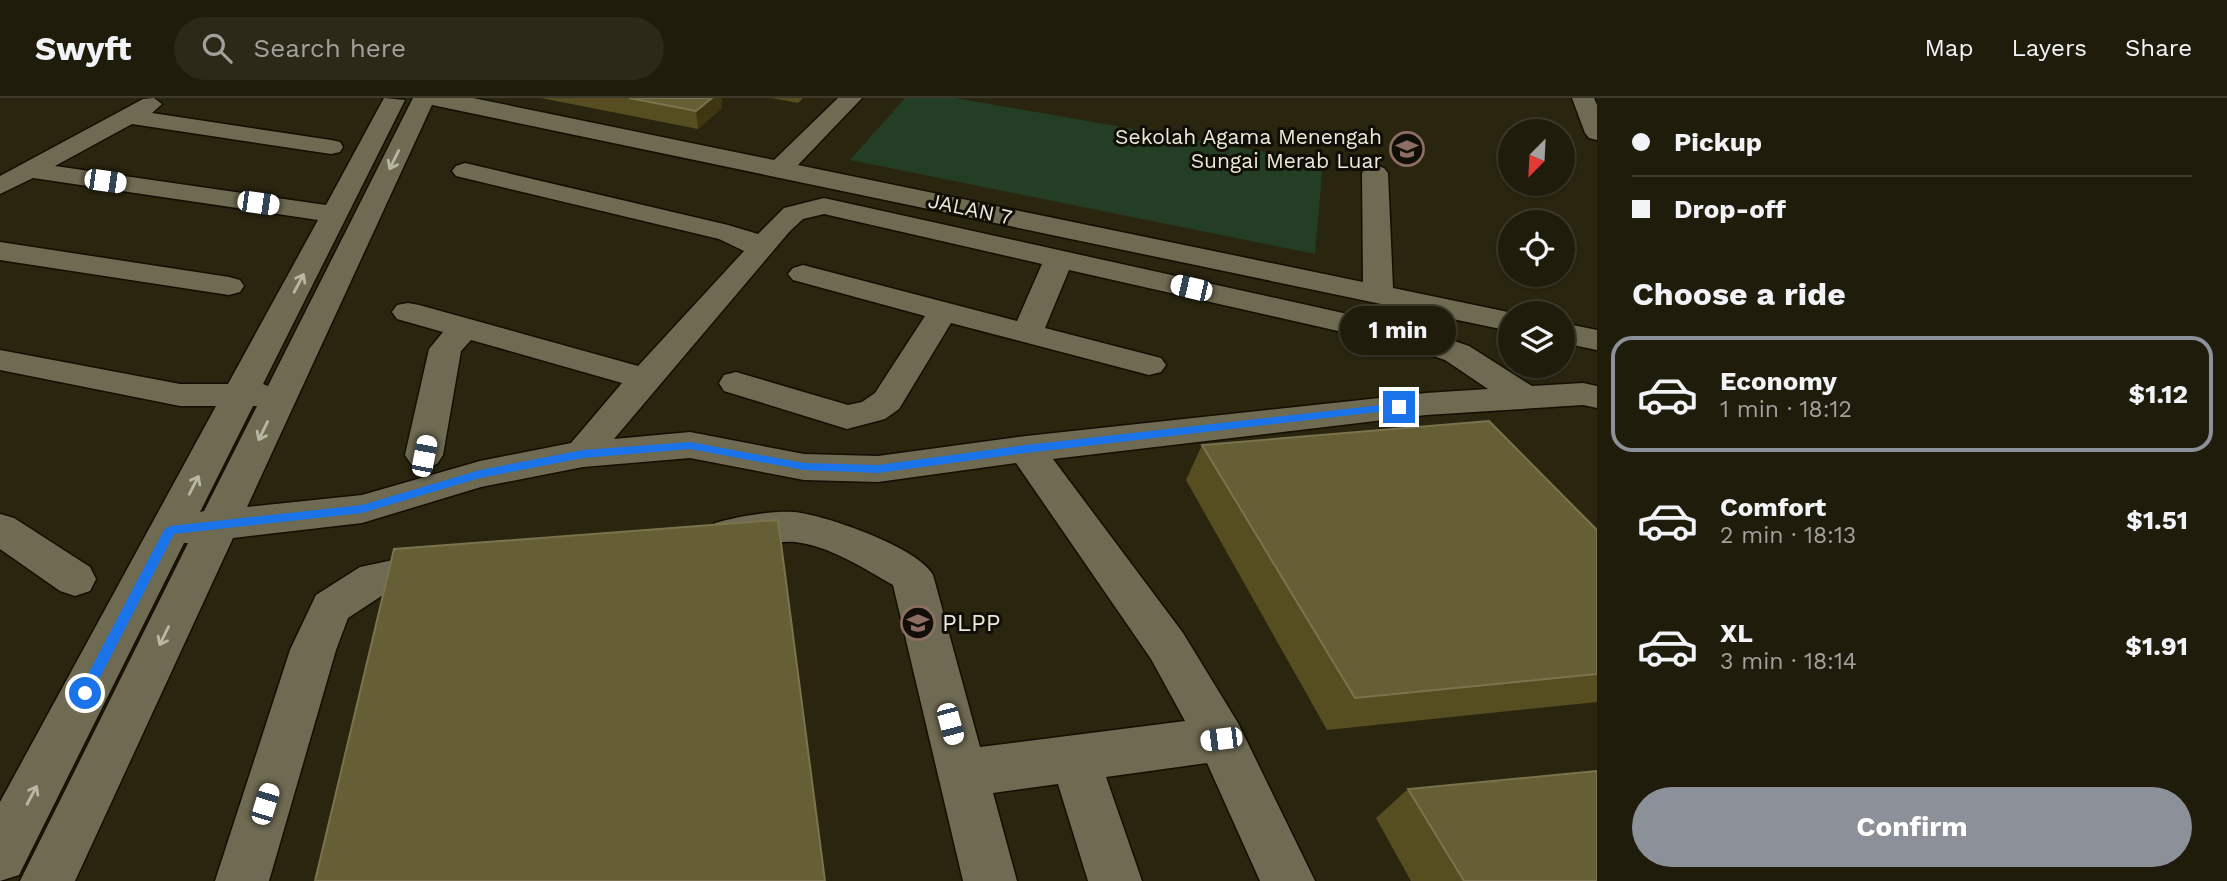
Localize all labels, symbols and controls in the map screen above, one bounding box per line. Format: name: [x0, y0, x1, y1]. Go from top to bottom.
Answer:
search box: [174, 17, 664, 80]
text: Swyft: [35, 29, 132, 68]
icon: search: [198, 29, 236, 67]
text: Search here: [254, 33, 406, 63]
text: Map: [1925, 34, 1973, 62]
text: Layers: [2011, 34, 2087, 62]
text: Share: [2125, 34, 2192, 62]
north arrow: [1498, 119, 1575, 196]
map controls: [1498, 119, 1575, 378]
place label: Sekolah Agama Menengah Sungai Merab Luar: [1115, 124, 1382, 173]
text: Pickup: [1674, 127, 1762, 157]
school or university icon: Sekolah Agama Menengah Sungai Merab Luar: [1388, 130, 1426, 168]
one-way arrow: [387, 148, 400, 170]
car: [83, 168, 128, 194]
street label: JALAN 7: [926, 187, 1015, 230]
car: [236, 190, 281, 216]
text: Drop-off: [1674, 194, 1786, 224]
button: locate: [1498, 210, 1575, 287]
one-way arrow: [293, 273, 306, 294]
car: [1169, 273, 1214, 303]
text: Choose a ride: [1632, 275, 1846, 313]
button: layers: [1498, 301, 1575, 378]
callout: 1 min: [1341, 306, 1457, 354]
text: 1 min: [1368, 317, 1428, 344]
icon: car: [1636, 363, 1699, 426]
text: Economy: [1720, 366, 1837, 396]
text: $1.12: [2129, 379, 2188, 409]
route end: [1383, 391, 1415, 423]
text: 1 min · 18:12: [1720, 396, 1852, 423]
one-way arrow: [256, 420, 270, 441]
car: [410, 433, 439, 479]
one-way arrow: [187, 475, 201, 496]
icon: car: [1636, 489, 1699, 552]
text: Comfort: [1720, 492, 1826, 522]
text: $1.51: [2126, 505, 2188, 535]
text: 2 min · 18:13: [1720, 522, 1856, 549]
school or university icon: PLPP: [899, 604, 937, 642]
place label: PLPP: [942, 609, 1000, 637]
icon: car: [1636, 615, 1699, 678]
text: XL: [1720, 618, 1753, 648]
one-way arrow: [157, 625, 171, 646]
text: $1.91: [2125, 631, 2188, 661]
text: 3 min · 18:14: [1720, 648, 1857, 675]
route start: [69, 677, 101, 709]
car: [935, 701, 966, 747]
car: [1199, 726, 1244, 752]
car: [249, 781, 282, 827]
one-way arrow: [25, 785, 39, 806]
button: Confirm: [1632, 787, 2192, 867]

